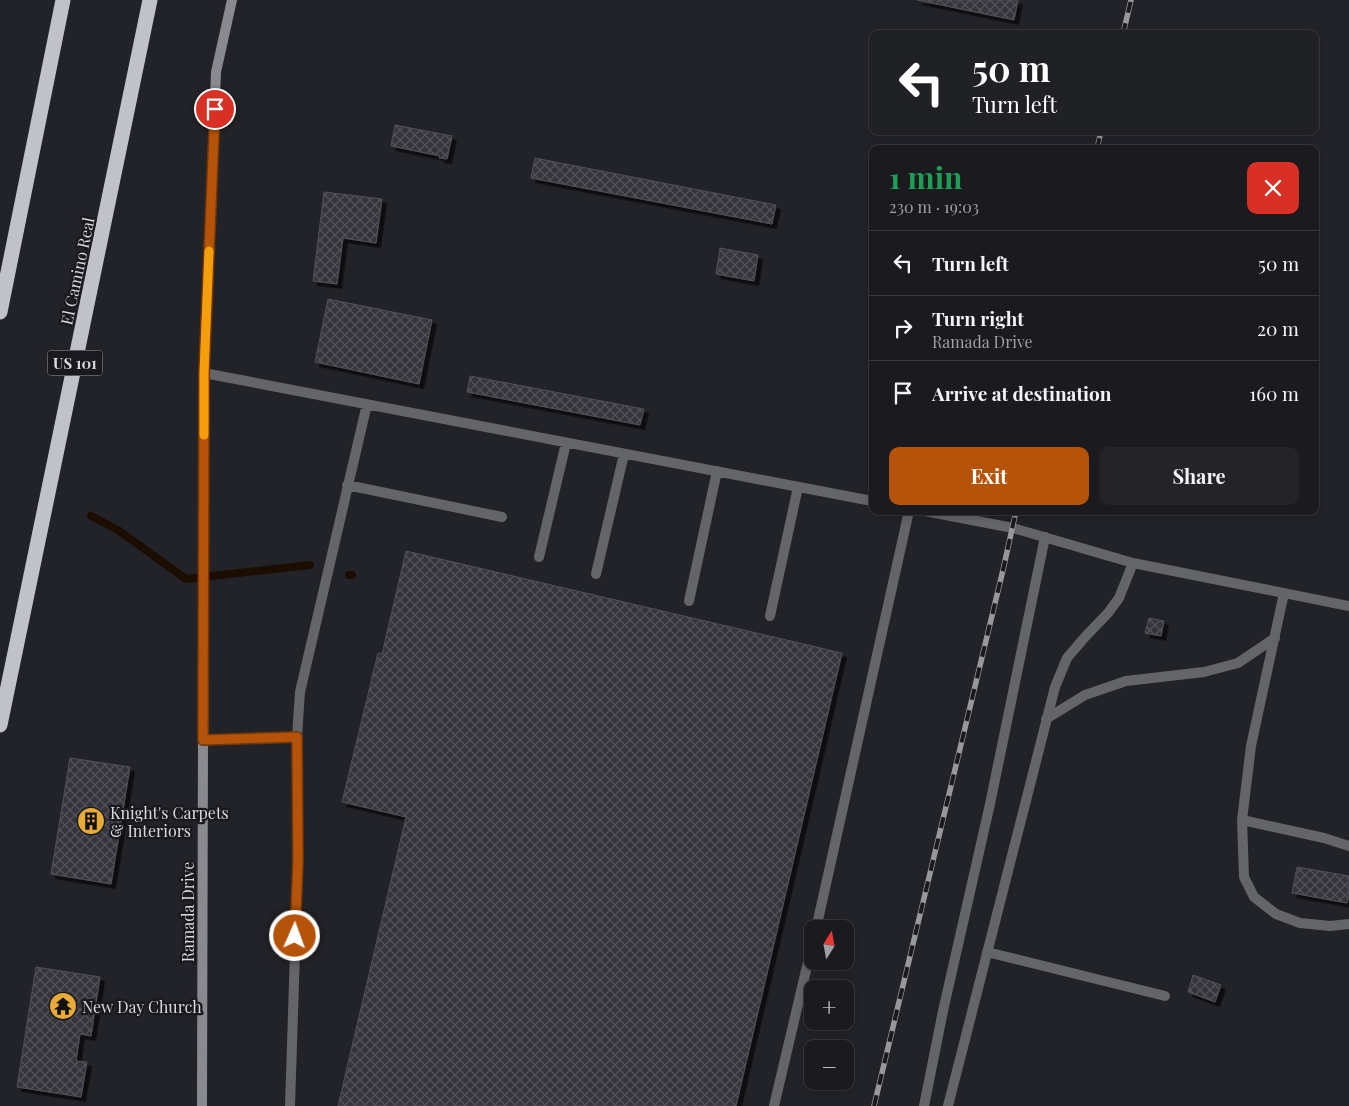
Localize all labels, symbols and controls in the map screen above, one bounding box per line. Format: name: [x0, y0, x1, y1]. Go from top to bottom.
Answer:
text: 50 m: [972, 44, 1050, 91]
icon: left: [889, 50, 954, 115]
pin: [194, 88, 236, 130]
text: Turn left: [972, 89, 1057, 119]
icon: arrive: [201, 95, 229, 123]
text: 1 min: [889, 157, 963, 197]
button: close: [1247, 162, 1299, 214]
text: 230 m · 19:03: [889, 196, 979, 217]
street label: El Camino Real: [55, 215, 99, 327]
icon: left: [889, 249, 917, 277]
text: Turn left: [932, 250, 1009, 276]
text: 50 m: [1258, 250, 1299, 276]
text: Turn right: [932, 305, 1024, 331]
icon: right: [889, 314, 917, 342]
text: 20 m: [1257, 315, 1299, 341]
text: Ramada Drive: [932, 331, 1033, 352]
road number: US 101: [48, 350, 102, 376]
icon: arrive: [889, 379, 917, 407]
text: Arrive at destination: [932, 380, 1112, 406]
text: 160 m: [1249, 380, 1299, 406]
button: Exit: [889, 447, 1089, 505]
button: Share: [1099, 447, 1299, 505]
place label: Knight's Carpets & Interiors: [110, 802, 229, 841]
building icon: Knight's Carpets & Interiors: [76, 806, 106, 836]
street label: Ramada Drive: [177, 862, 198, 962]
position arrow: [268, 909, 320, 961]
north arrow: [804, 920, 854, 970]
map controls: [804, 920, 854, 1090]
button: +: [804, 980, 854, 1030]
temple icon: New Day Church: [48, 991, 78, 1021]
place label: New Day Church: [82, 996, 202, 1017]
button: −: [804, 1040, 854, 1090]

